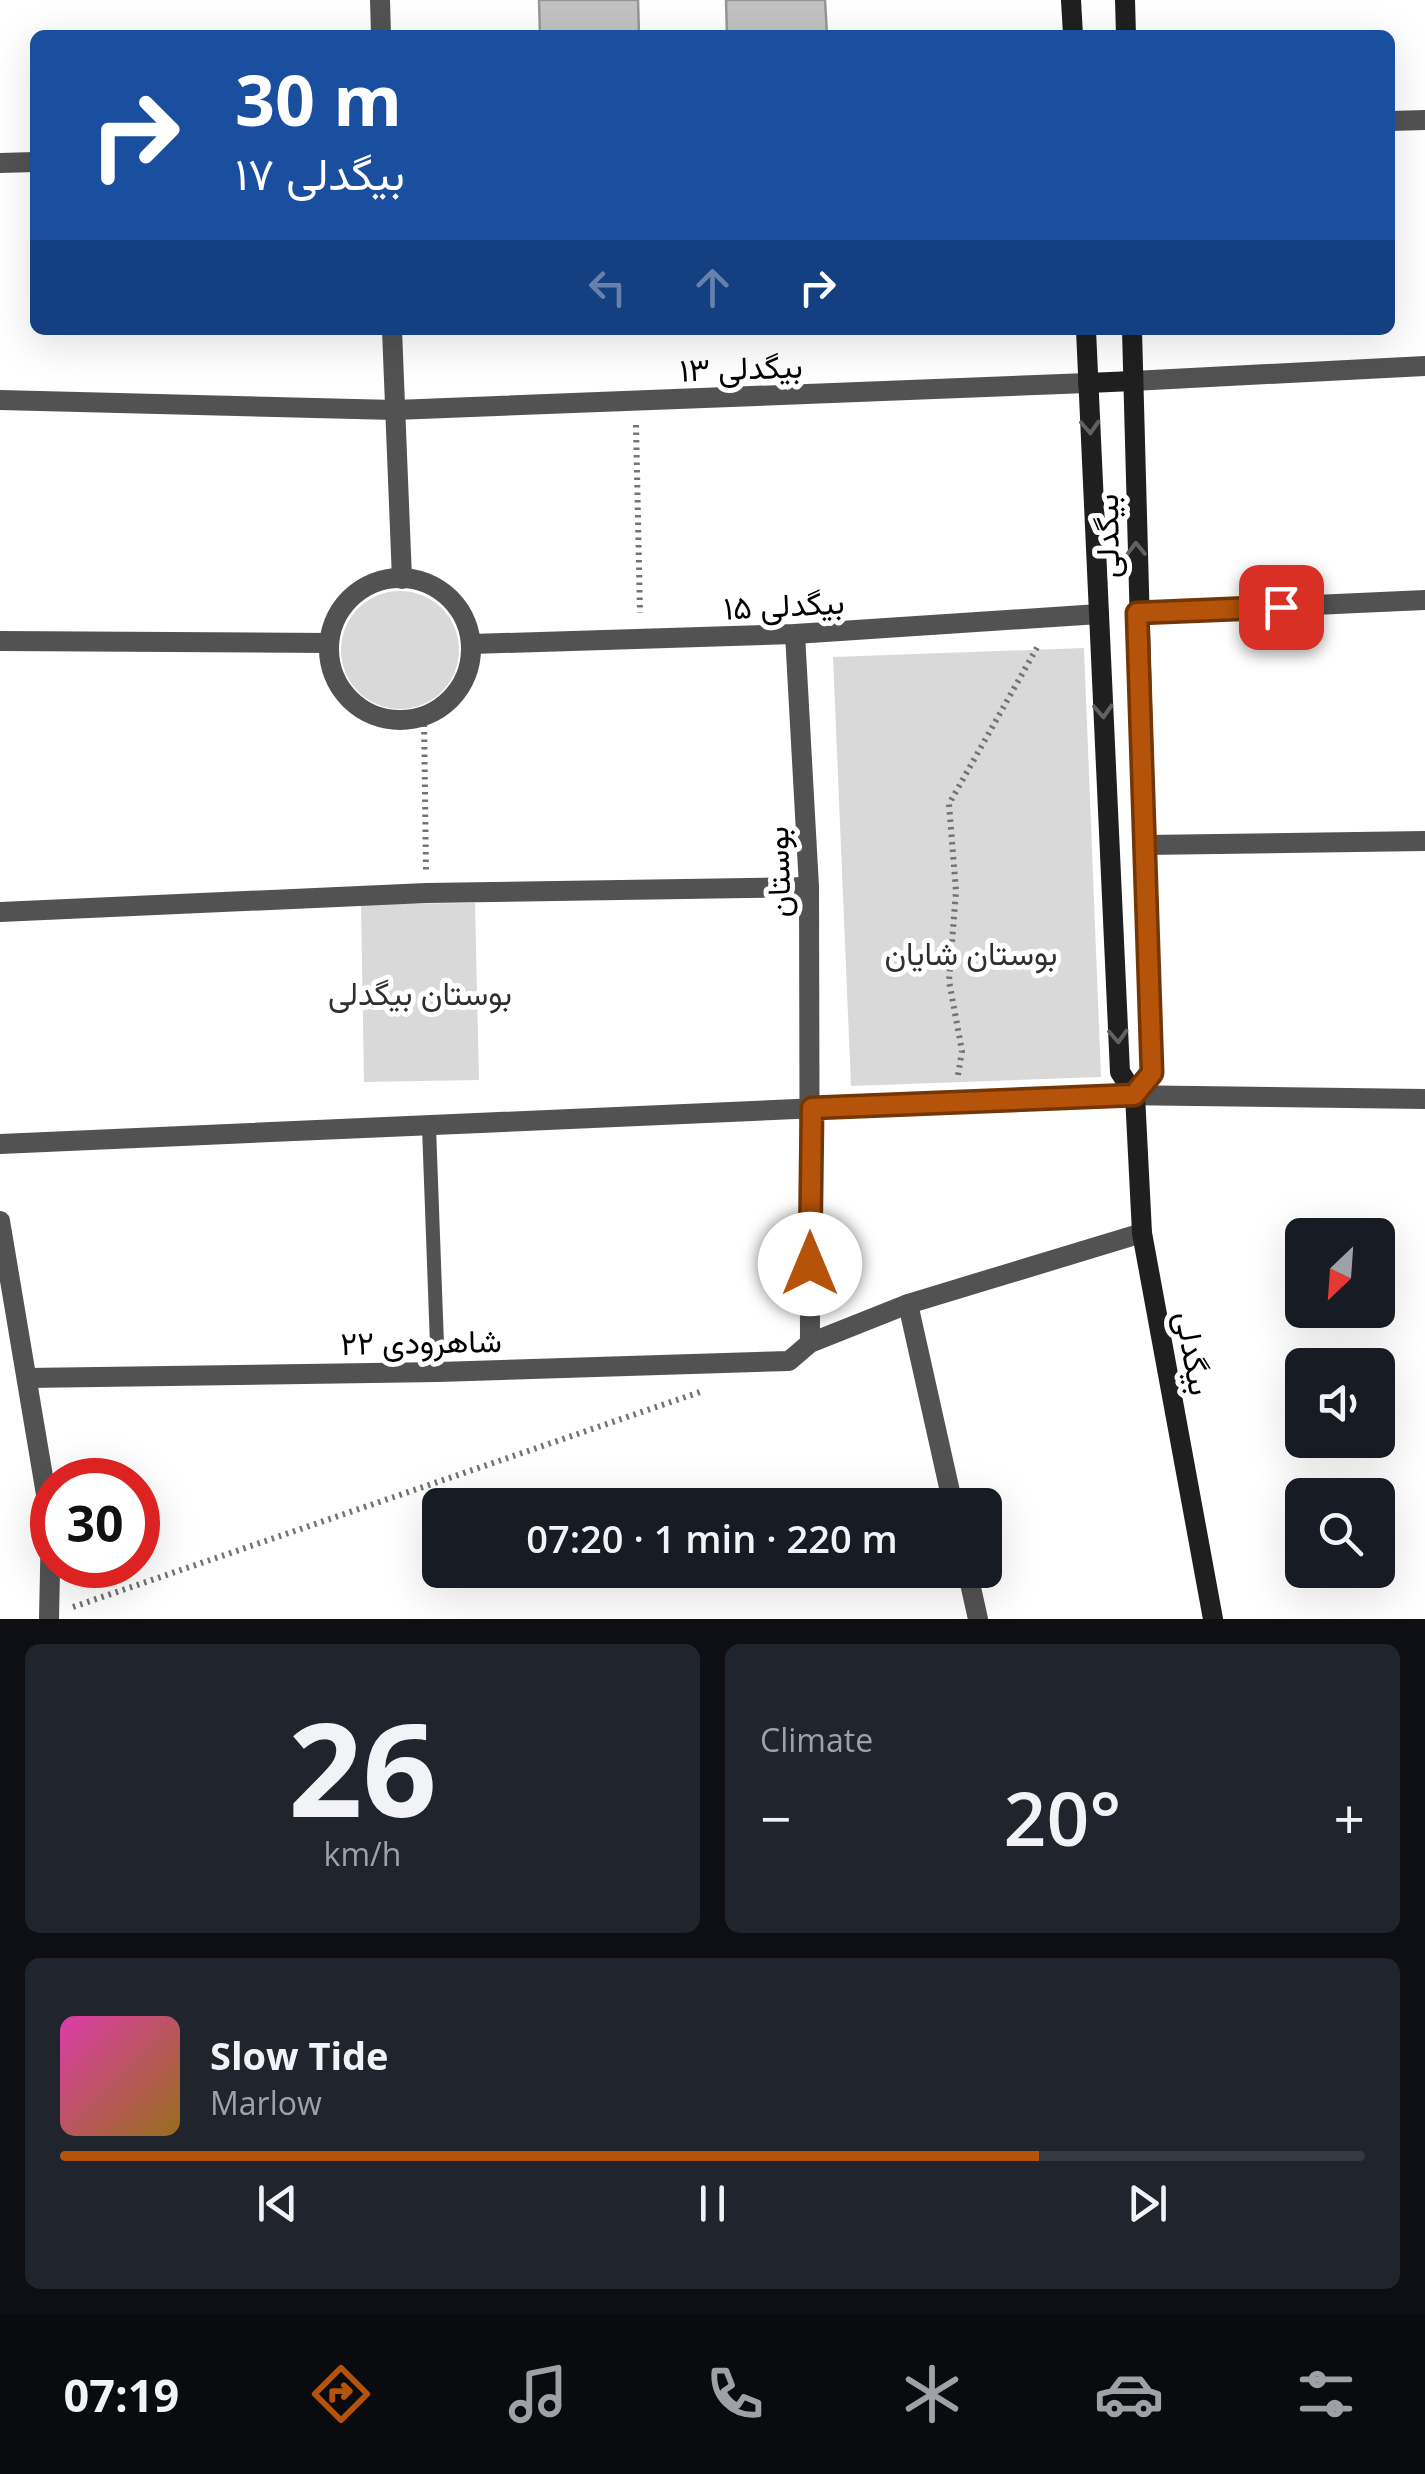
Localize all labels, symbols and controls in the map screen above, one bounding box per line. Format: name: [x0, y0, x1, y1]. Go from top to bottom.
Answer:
text: 30 m: [235, 51, 402, 147]
icon: right: [70, 70, 200, 200]
text: بیگدلی ۱۷: [235, 142, 405, 203]
icon: left: [580, 260, 635, 315]
icon: ahead: [685, 260, 740, 315]
icon: right: [790, 260, 845, 315]
street label: بیگدلی ۱۳: [679, 343, 803, 391]
one-way arrow: [1080, 420, 1101, 436]
street label: بیگدلی: [1084, 493, 1128, 579]
one-way arrow: [1125, 541, 1147, 556]
pin: [1239, 565, 1324, 650]
street label: بیگدلی ۱۵: [723, 579, 845, 629]
icon: arrive: [1254, 580, 1309, 635]
one-way arrow: [1092, 704, 1113, 720]
street label: بوستان: [754, 826, 800, 918]
park label: بوستان شایان: [884, 931, 1058, 974]
park label: بوستان بیگدلی: [328, 971, 512, 1014]
one-way arrow: [1107, 1028, 1128, 1044]
position arrow: [758, 1212, 862, 1316]
north arrow: [1285, 1218, 1395, 1328]
map controls: [1285, 1218, 1395, 1588]
street label: بیگدلی: [1166, 1308, 1224, 1398]
street label: شاهرودی ۲۲: [340, 1318, 502, 1364]
button: sound: [1285, 1348, 1395, 1458]
speed limit sign: 30: [30, 1458, 160, 1588]
button: search: [1285, 1478, 1395, 1588]
text: 07:20 · 1 min · 220 m: [526, 1512, 898, 1564]
text: 26: [288, 1678, 437, 1855]
text: Climate: [760, 1718, 873, 1761]
text: 20°: [1004, 1766, 1121, 1868]
text: −: [760, 1780, 791, 1855]
text: +: [1334, 1780, 1365, 1855]
text: km/h: [324, 1832, 401, 1875]
text: Slow Tide: [210, 2029, 389, 2081]
text: Marlow: [210, 2081, 322, 2124]
icon: previous: [250, 2176, 305, 2231]
icon: pause: [685, 2176, 740, 2231]
icon: next: [1120, 2176, 1175, 2231]
icon: directions: [306, 2359, 376, 2429]
icon: music: [503, 2359, 573, 2429]
icon: phone: [700, 2359, 770, 2429]
icon: climate: [897, 2359, 967, 2429]
icon: car: [1094, 2359, 1164, 2429]
icon: filters: [1291, 2359, 1361, 2429]
text: 07:19: [64, 2364, 179, 2425]

